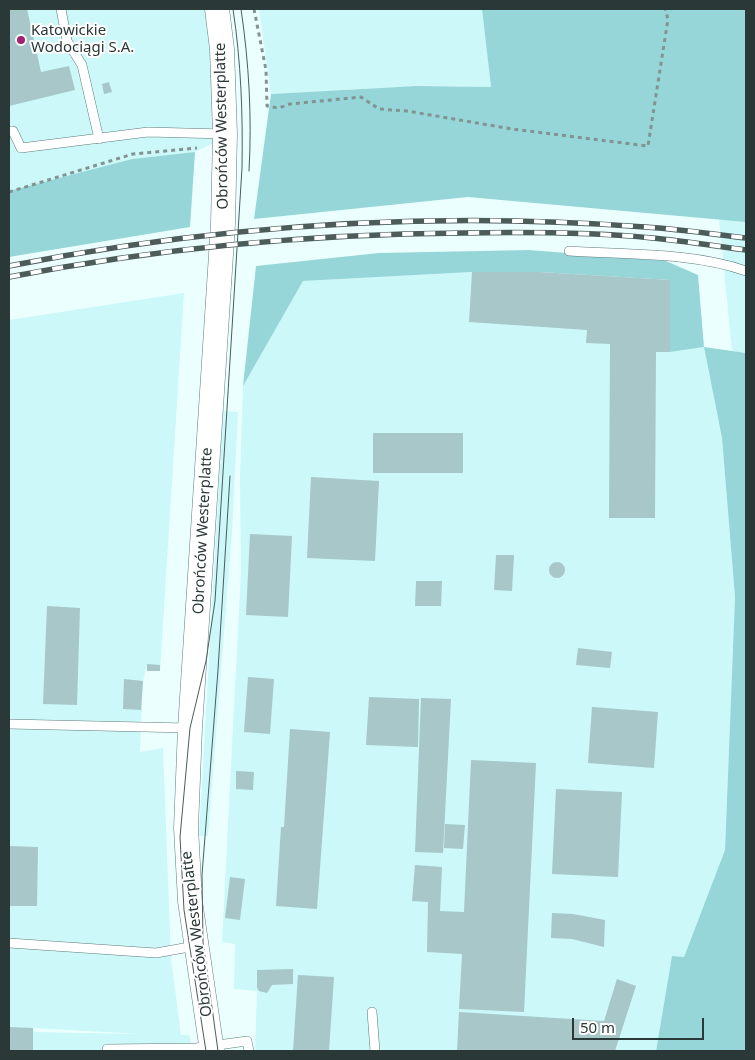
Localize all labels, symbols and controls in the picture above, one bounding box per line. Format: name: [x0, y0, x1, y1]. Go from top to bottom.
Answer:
place label: Katowickie Wodociągi S.A.: [31, 22, 134, 57]
marker: Katowickie Wodociągi S.A.: [15, 34, 27, 46]
street label: Obrońców Westerplatte: [212, 42, 232, 210]
street label: Obrońców Westerplatte: [190, 447, 216, 615]
street label: Obrońców Westerplatte: [178, 850, 216, 1018]
scale bar: [575, 1008, 708, 1040]
text: 50 m: [580, 1017, 615, 1037]

